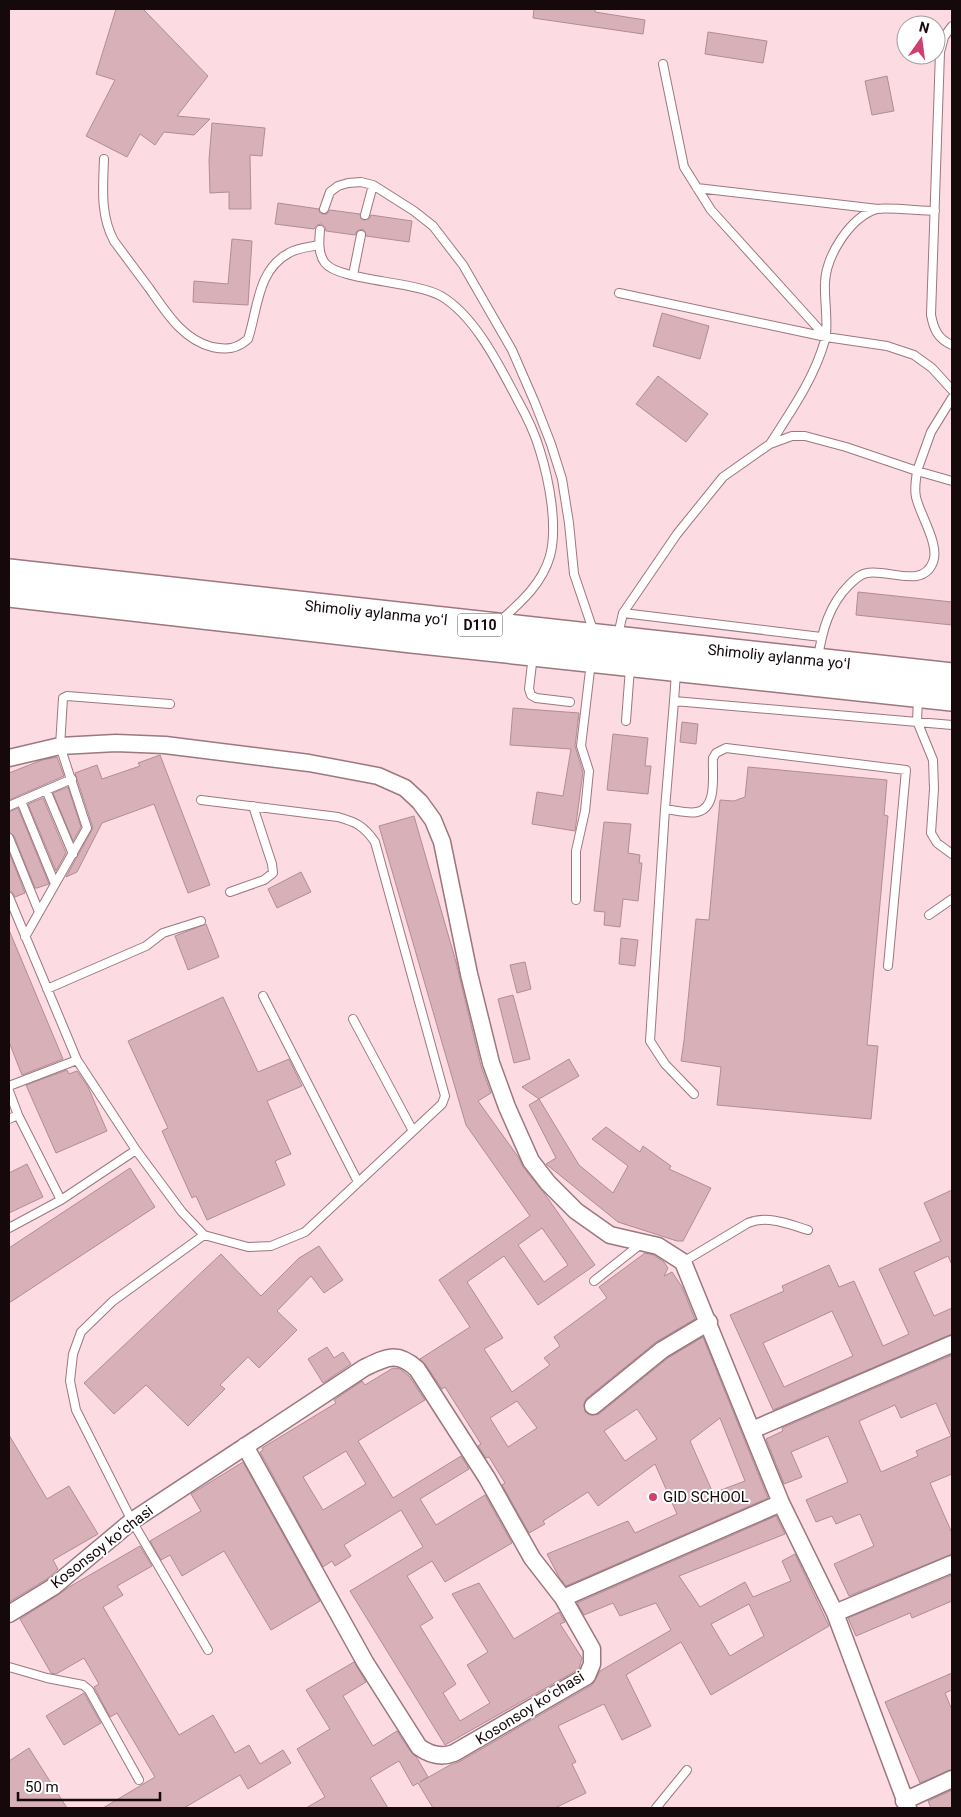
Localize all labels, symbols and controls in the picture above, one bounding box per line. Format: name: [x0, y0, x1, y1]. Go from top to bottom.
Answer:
north arrow: [896, 15, 946, 65]
text: N: [917, 18, 931, 36]
street label: Shimoliy aylanma yoʻl: [304, 597, 448, 629]
road number: D110: [458, 614, 502, 636]
street label: Shimoliy aylanma yoʻl: [707, 641, 851, 673]
place label: GID SCHOOL: [663, 1488, 749, 1506]
marker: GID SCHOOL: [647, 1491, 659, 1503]
street label: Kosonsoy koʻchasi: [47, 1502, 157, 1592]
street label: Kosonsoy koʻchasi: [472, 1667, 588, 1749]
scale bar: [18, 1770, 160, 1802]
text: 50 m: [25, 1778, 59, 1796]

